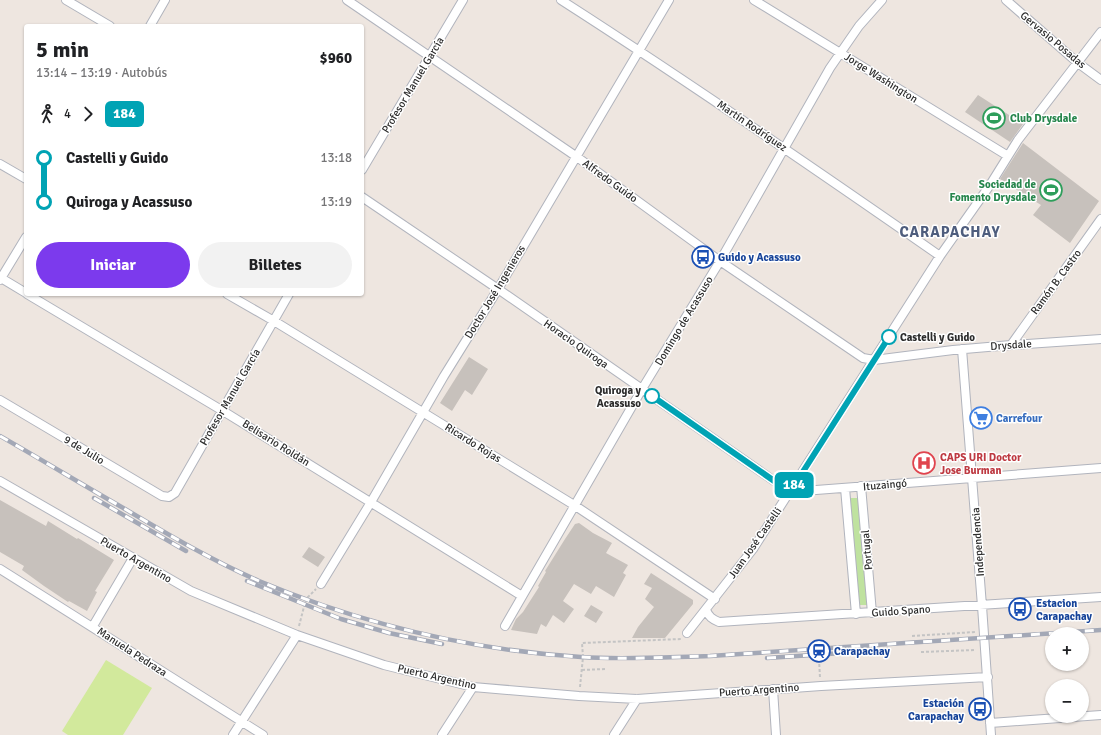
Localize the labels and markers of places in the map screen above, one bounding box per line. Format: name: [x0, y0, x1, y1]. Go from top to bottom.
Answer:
sports icon: Club Drysdale: [981, 105, 1007, 131]
place label: Club Drysdale: [1010, 112, 1078, 125]
sports icon: Sociedad de Fomento Drysdale: [1038, 177, 1064, 203]
place label: Sociedad de Fomento Drysdale: [949, 178, 1037, 204]
bus stop icon: Guido y Acassuso: [690, 244, 716, 270]
place label: Guido y Acassuso: [718, 251, 801, 264]
marker: Castelli y Guido: [881, 329, 897, 345]
place label: Castelli y Guido: [900, 331, 975, 344]
place label: Quiroga y Acassuso: [595, 384, 642, 410]
marker: Quiroga y Acassuso: [644, 388, 660, 404]
supermarket icon: Carrefour: [968, 405, 994, 431]
place label: Carrefour: [996, 412, 1043, 425]
hospital icon: CAPS URI Doctor Jose Burman: [911, 450, 937, 476]
place label: CAPS URI Doctor Jose Burman: [940, 451, 1022, 477]
bus stop icon: Estacion Carapachay: [1007, 596, 1033, 622]
place label: Estacion Carapachay: [1036, 597, 1092, 623]
station icon: Carapachay: [806, 638, 832, 664]
place label: Carapachay: [834, 645, 890, 658]
bus stop icon: Estación Carapachay: [967, 696, 993, 722]
place label: Estación Carapachay: [908, 697, 965, 723]

